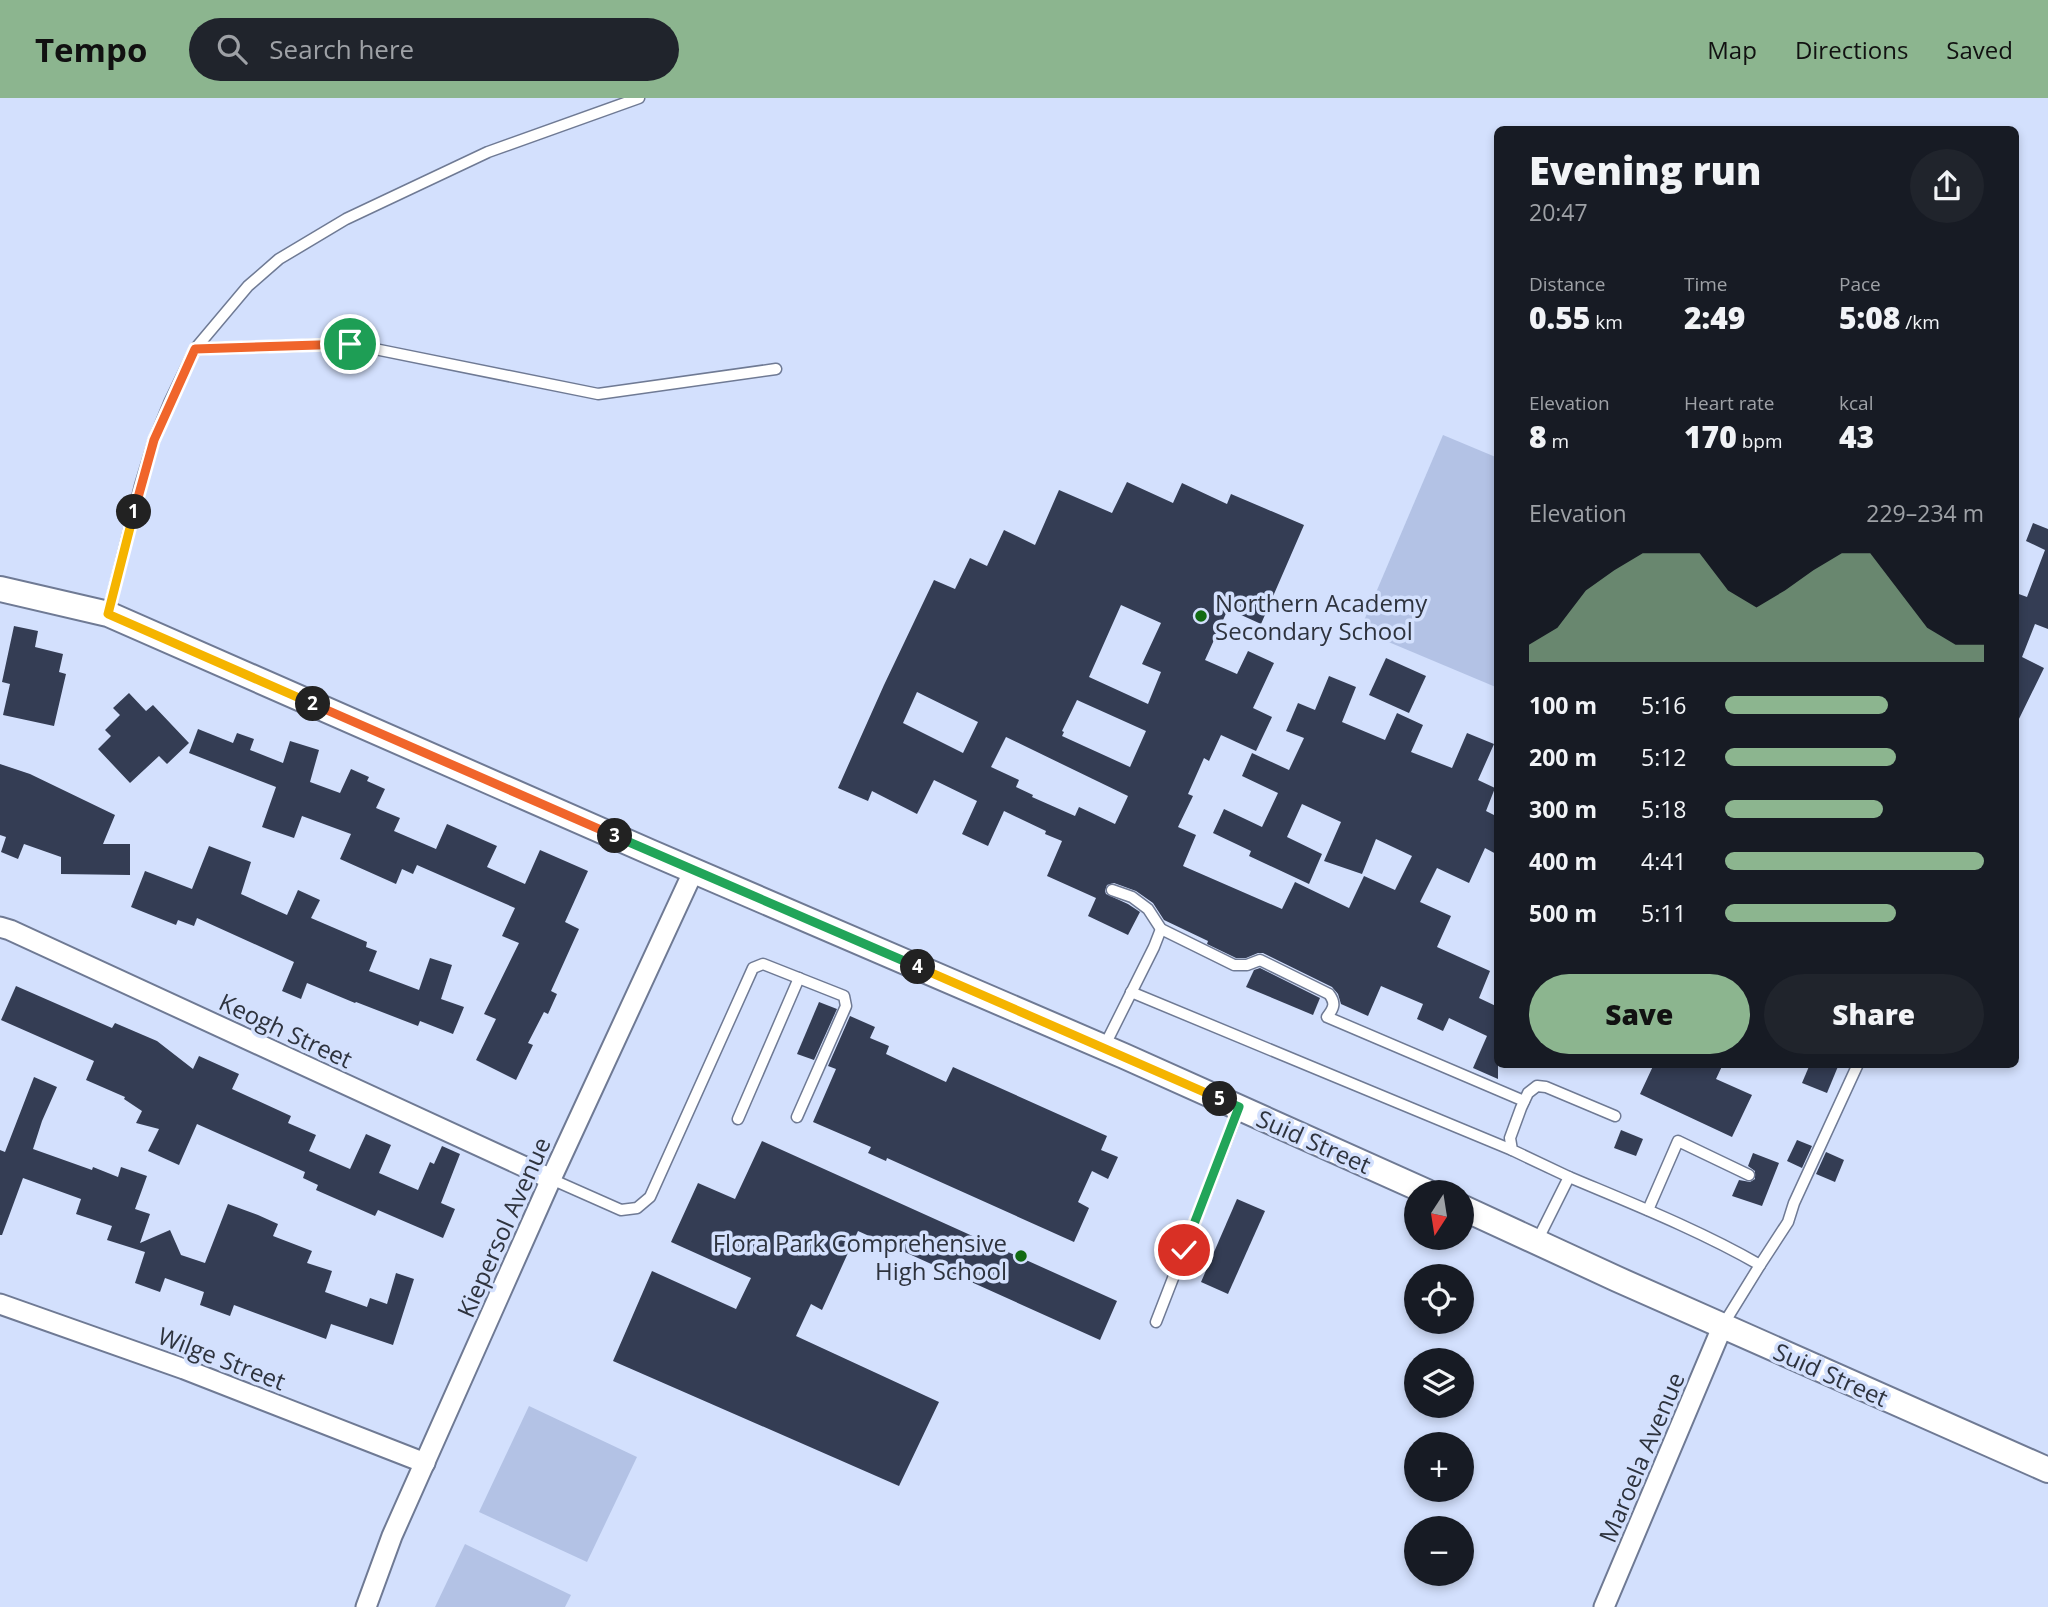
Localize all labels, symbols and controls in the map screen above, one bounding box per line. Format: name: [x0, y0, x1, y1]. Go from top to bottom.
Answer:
search box: [189, 18, 679, 81]
text: Tempo: [35, 27, 147, 72]
icon: search: [213, 30, 251, 68]
text: Search here: [269, 31, 414, 67]
text: Map: [1707, 33, 1757, 66]
text: Directions: [1795, 33, 1908, 66]
text: Saved: [1946, 33, 2013, 66]
text: Evening run: [1529, 144, 1761, 196]
button: share: [1910, 149, 1984, 223]
text: 20:47: [1529, 196, 1588, 228]
text: Distance: [1529, 271, 1605, 297]
text: Time: [1684, 271, 1728, 297]
text: Pace: [1839, 271, 1881, 297]
text: 0.55: [1529, 297, 1590, 338]
text: 2:49: [1684, 297, 1745, 338]
text: 5:08: [1839, 297, 1900, 338]
text: km: [1590, 309, 1623, 335]
text: /km: [1900, 309, 1940, 335]
pin: [320, 314, 380, 374]
icon: arrive: [331, 325, 369, 363]
text: Elevation: [1529, 390, 1610, 416]
text: Heart rate: [1684, 390, 1774, 416]
text: kcal: [1839, 390, 1873, 416]
text: 8: [1529, 416, 1547, 457]
text: 170: [1684, 416, 1737, 457]
text: 43: [1839, 416, 1874, 457]
text: m: [1547, 428, 1569, 454]
text: bpm: [1737, 428, 1783, 454]
pin: 1: [116, 494, 152, 530]
text: Elevation: [1529, 497, 1627, 529]
text: 229–234 m: [1866, 497, 1984, 529]
text: 1: [128, 498, 139, 524]
place label: Northern Academy Secondary School: [1215, 586, 1428, 647]
marker: Northern Academy Secondary School: [1193, 608, 1209, 624]
pin: 2: [296, 686, 330, 722]
text: 100 m: [1529, 689, 1597, 721]
text: 5:16: [1641, 689, 1687, 721]
text: 2: [307, 690, 318, 716]
text: 200 m: [1529, 741, 1597, 773]
text: 5:12: [1641, 741, 1687, 773]
text: 300 m: [1529, 793, 1597, 825]
text: 5:18: [1641, 793, 1687, 825]
pin: 3: [598, 818, 632, 854]
text: 3: [609, 822, 620, 848]
text: 400 m: [1529, 845, 1597, 877]
text: 4:41: [1641, 845, 1687, 877]
text: 500 m: [1529, 897, 1597, 929]
text: 5:11: [1641, 897, 1687, 929]
pin: 4: [900, 950, 936, 984]
text: 4: [912, 953, 923, 979]
button: Save: [1529, 974, 1750, 1054]
button: Share: [1764, 974, 1984, 1054]
street label: Keogh Street: [214, 985, 358, 1075]
pin: 5: [1202, 1082, 1238, 1116]
text: 5: [1214, 1085, 1225, 1111]
street label: Suid Street: [1252, 1101, 1376, 1181]
street label: Kiepersol Avenue: [448, 1132, 558, 1322]
north arrow: [1404, 1180, 1474, 1250]
map controls: [1404, 1180, 1474, 1586]
pin: [1154, 1220, 1214, 1280]
place label: Flora Park Comprehensive High School: [713, 1226, 1007, 1287]
icon: check: [1165, 1231, 1203, 1269]
marker: Flora Park Comprehensive High School: [1013, 1248, 1029, 1264]
button: locate: [1404, 1264, 1474, 1334]
street label: Wilge Street: [154, 1319, 290, 1397]
street label: Suid Street: [1769, 1334, 1893, 1414]
button: layers: [1404, 1348, 1474, 1418]
street label: Maroela Avenue: [1590, 1367, 1692, 1547]
button: +: [1404, 1432, 1474, 1502]
button: −: [1404, 1516, 1474, 1586]

